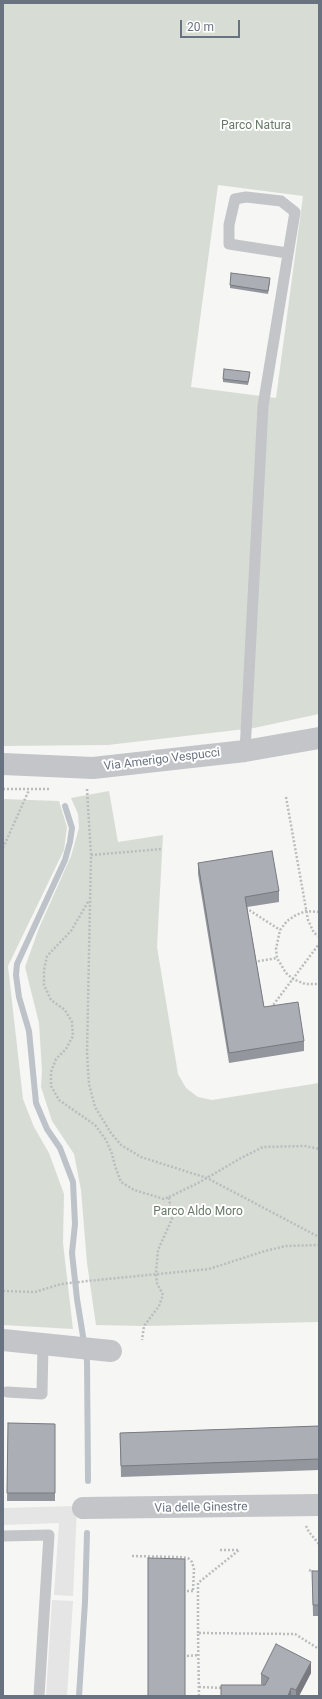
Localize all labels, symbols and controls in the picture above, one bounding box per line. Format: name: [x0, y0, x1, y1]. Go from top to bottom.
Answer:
scale bar: [182, 12, 242, 38]
text: 20 m: [187, 20, 214, 34]
park label: Parco Natura: [221, 119, 291, 133]
street label: Via Amerigo Vespucci: [103, 746, 221, 774]
park label: Parco Aldo Moro: [153, 1205, 243, 1219]
street label: Via delle Ginestre: [154, 1500, 248, 1516]

